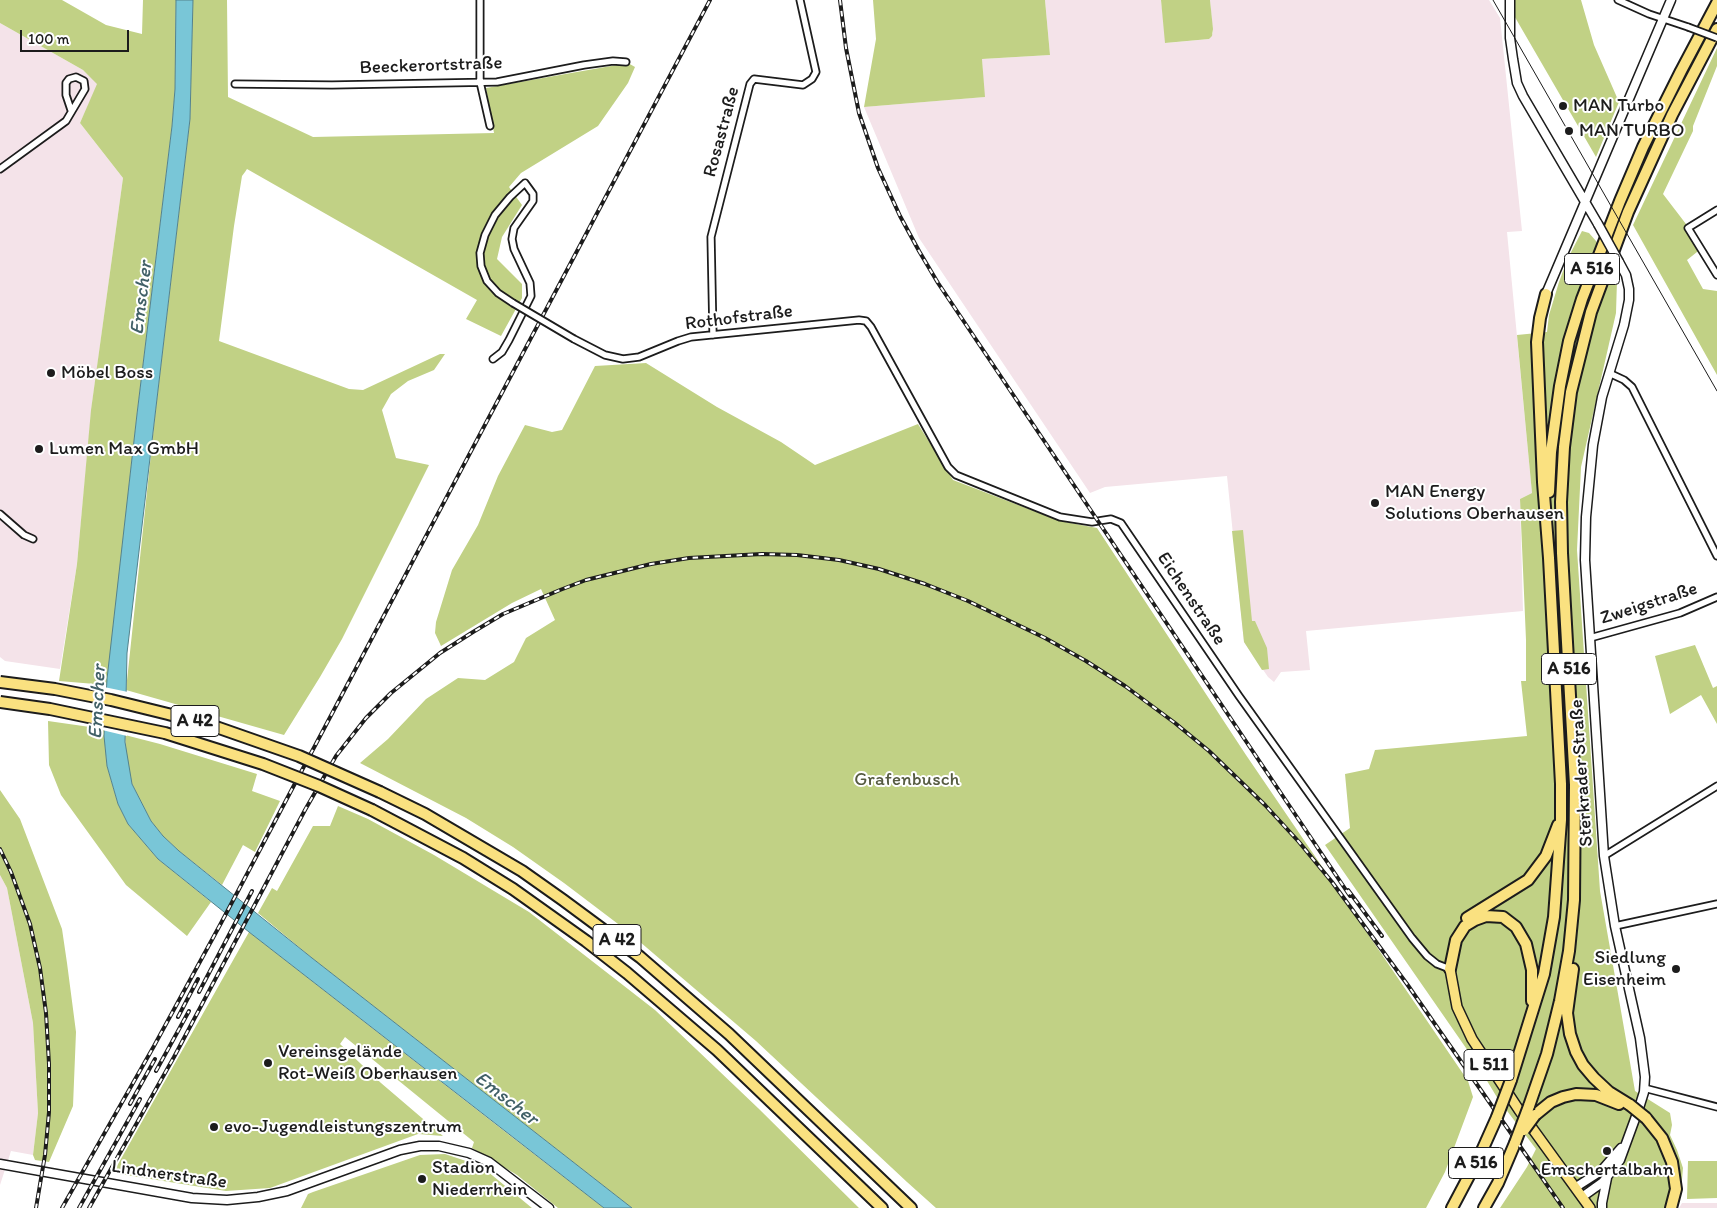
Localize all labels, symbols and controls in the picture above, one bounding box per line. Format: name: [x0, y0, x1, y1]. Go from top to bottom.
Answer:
scale bar: [22, 20, 131, 52]
text: 100 m: [28, 30, 69, 48]
street label: Beeckerortstraße: [359, 52, 503, 80]
street label: Rosastraße: [699, 84, 745, 180]
place label: MAN Turbo: [1573, 95, 1664, 117]
marker: MAN Turbo: [1557, 100, 1569, 112]
place label: MAN TURBO: [1579, 120, 1684, 142]
marker: MAN TURBO: [1563, 125, 1575, 137]
road number: A 516: [1564, 253, 1620, 284]
water label: Emscher: [126, 260, 158, 336]
street label: Rothofstraße: [684, 300, 794, 336]
place label: Möbel Boss: [61, 362, 153, 384]
marker: Möbel Boss: [45, 367, 57, 379]
place label: Lumen Max GmbH: [49, 438, 199, 460]
marker: Lumen Max GmbH: [33, 443, 45, 455]
place label: MAN Energy Solutions Oberhausen: [1385, 481, 1564, 525]
marker: MAN Energy Solutions Oberhausen: [1369, 497, 1381, 509]
street label: Eichenstraße: [1152, 548, 1230, 650]
street label: Zweigstraße: [1598, 578, 1700, 630]
road number: A 516: [1542, 654, 1596, 684]
water label: Emscher: [84, 664, 112, 740]
street label: Sterkrader Straße: [1565, 699, 1599, 847]
road number: A 42: [171, 706, 219, 736]
park label: Grafenbusch: [854, 769, 960, 791]
road number: A 42: [593, 924, 641, 956]
place label: Siedlung Eisenheim: [1583, 947, 1666, 991]
marker: Siedlung Eisenheim: [1670, 963, 1682, 975]
place label: Vereinsgelände Rot-Weiß Oberhausen: [278, 1041, 457, 1085]
road number: L 511: [1464, 1050, 1514, 1080]
marker: Vereinsgelände Rot-Weiß Oberhausen: [262, 1057, 274, 1069]
water label: Emscher: [469, 1067, 543, 1131]
place label: evo-Jugendleistungszentrum: [224, 1116, 462, 1138]
marker: evo-Jugendleistungszentrum: [208, 1121, 220, 1133]
marker: Emschertalbahn: [1601, 1145, 1613, 1157]
road number: A 516: [1448, 1148, 1504, 1178]
street label: Lindnerstraße: [110, 1156, 228, 1194]
place label: Stadion Niederrhein: [432, 1157, 527, 1201]
place label: Emschertalbahn: [1541, 1159, 1673, 1181]
marker: Stadion Niederrhein: [416, 1173, 428, 1185]

